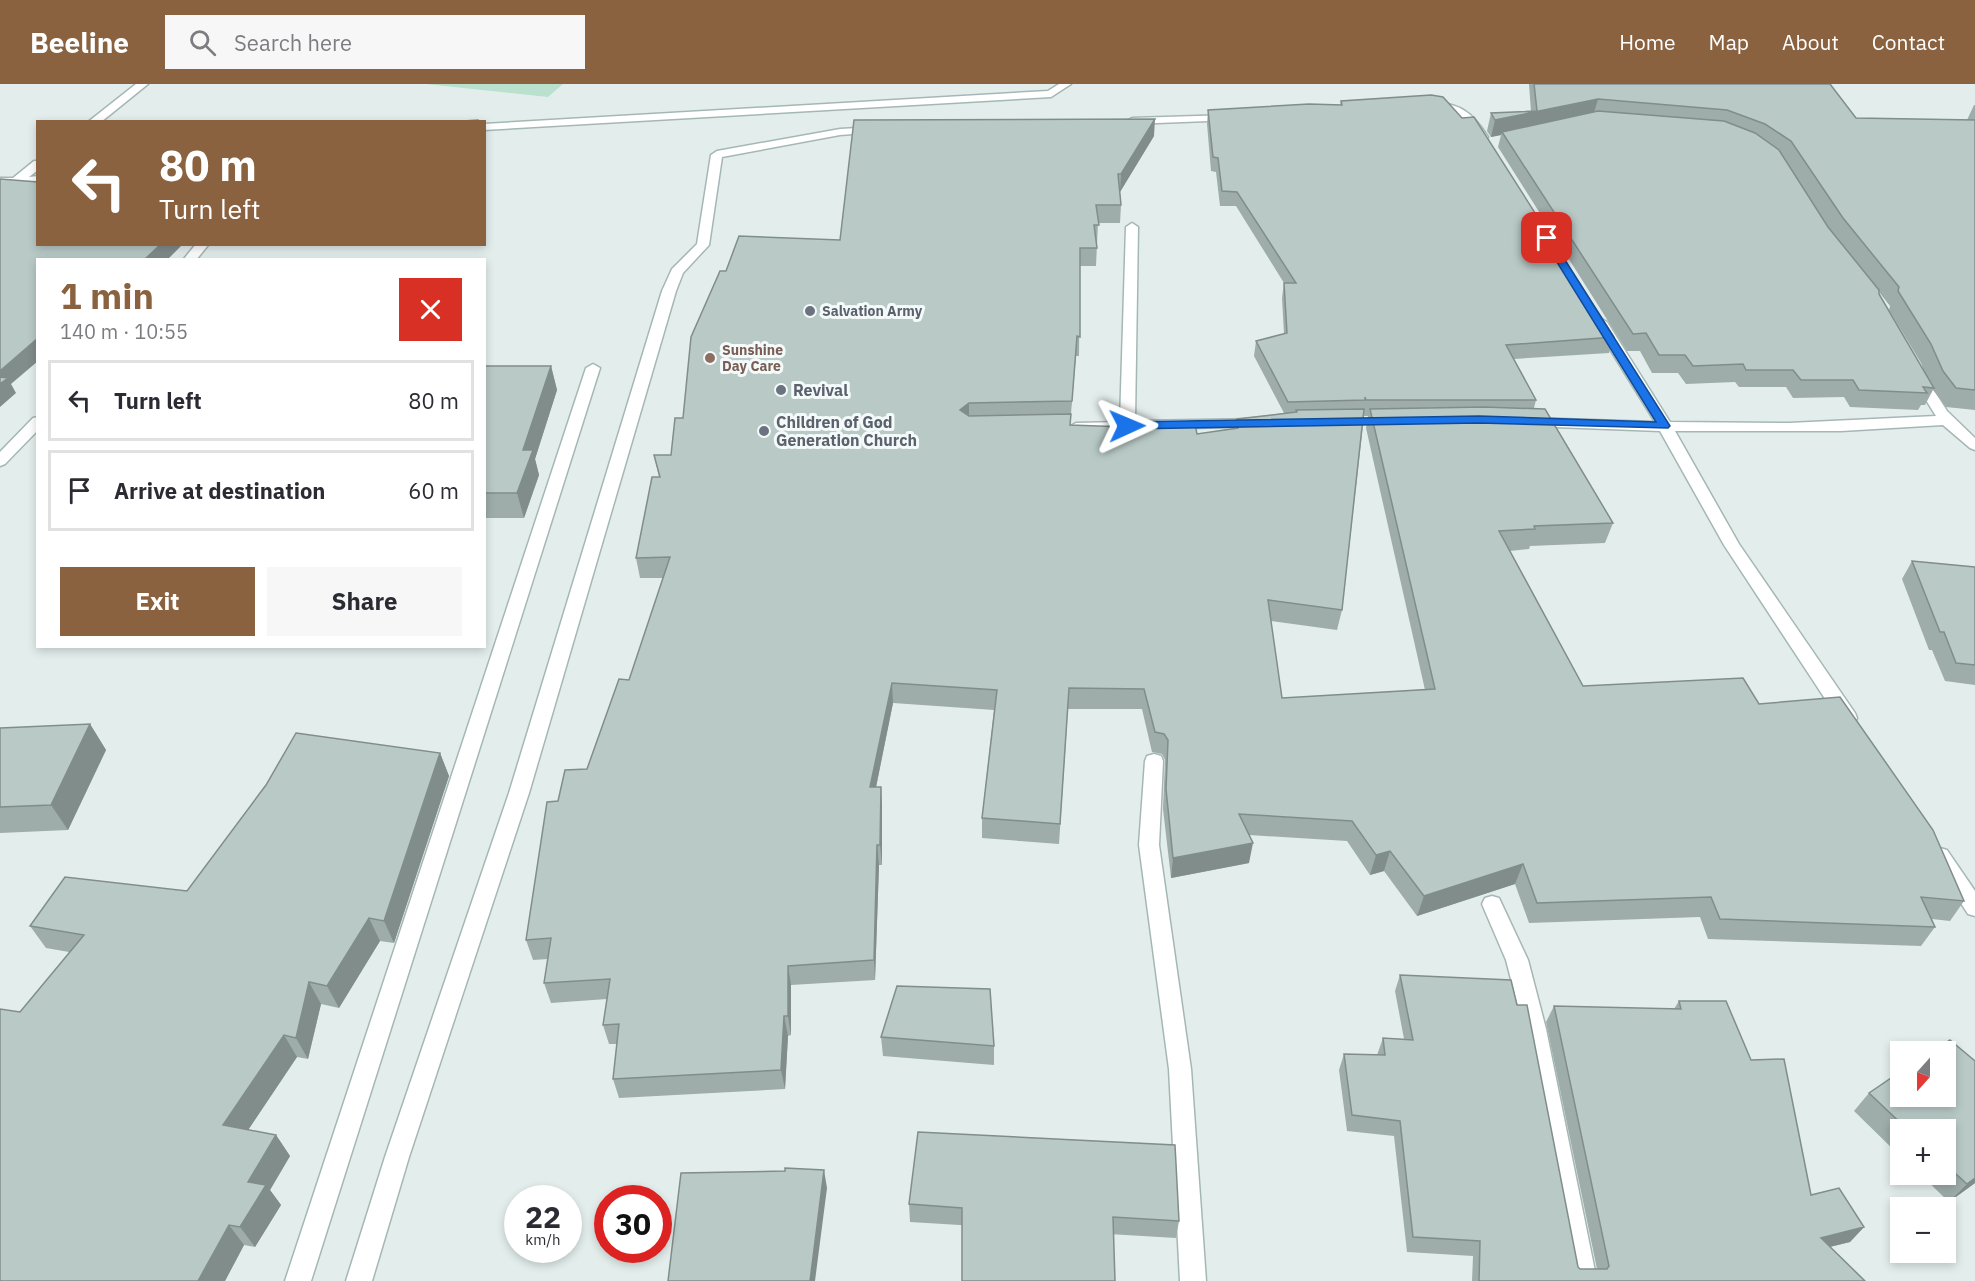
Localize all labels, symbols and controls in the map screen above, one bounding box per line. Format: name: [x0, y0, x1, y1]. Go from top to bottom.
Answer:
search box: [165, 15, 585, 69]
text: Beeline: [30, 24, 129, 61]
icon: search: [186, 26, 219, 59]
text: Search here: [234, 28, 352, 57]
text: Home: [1619, 28, 1676, 56]
text: Map: [1709, 28, 1749, 56]
text: About: [1782, 28, 1839, 56]
text: Contact: [1872, 28, 1945, 56]
text: 80 m: [159, 138, 257, 193]
icon: left: [60, 144, 138, 222]
text: Turn left: [159, 191, 260, 226]
pin: [1521, 212, 1572, 263]
icon: arrive: [1530, 221, 1563, 254]
text: 1 min: [60, 272, 154, 319]
button: close: [399, 278, 462, 341]
place label: Salvation Army: [822, 302, 923, 320]
marker: Salvation Army: [803, 304, 817, 318]
text: 140 m · 10:55: [60, 318, 188, 345]
place label: Sunshine Day Care: [722, 341, 783, 375]
marker: Sunshine Day Care: [703, 351, 717, 365]
place label: Revival: [793, 380, 848, 400]
marker: Revival: [774, 383, 788, 397]
icon: left: [63, 384, 96, 417]
text: Turn left: [114, 386, 202, 415]
text: 80 m: [408, 386, 459, 415]
position arrow: [1095, 394, 1159, 458]
place label: Children of God Generation Church: [776, 412, 917, 450]
marker: Children of God Generation Church: [757, 424, 771, 438]
icon: arrive: [63, 474, 96, 507]
text: Arrive at destination: [114, 476, 325, 505]
text: 60 m: [408, 476, 459, 505]
button: Exit: [60, 567, 255, 636]
button: Share: [267, 567, 462, 636]
north arrow: [1890, 1041, 1956, 1107]
map controls: [1890, 1041, 1956, 1263]
button: +: [1890, 1119, 1956, 1185]
speed limit sign: 30: [594, 1185, 672, 1263]
text: 22: [525, 1197, 561, 1236]
button: −: [1890, 1197, 1956, 1263]
text: km/h: [525, 1230, 561, 1249]

